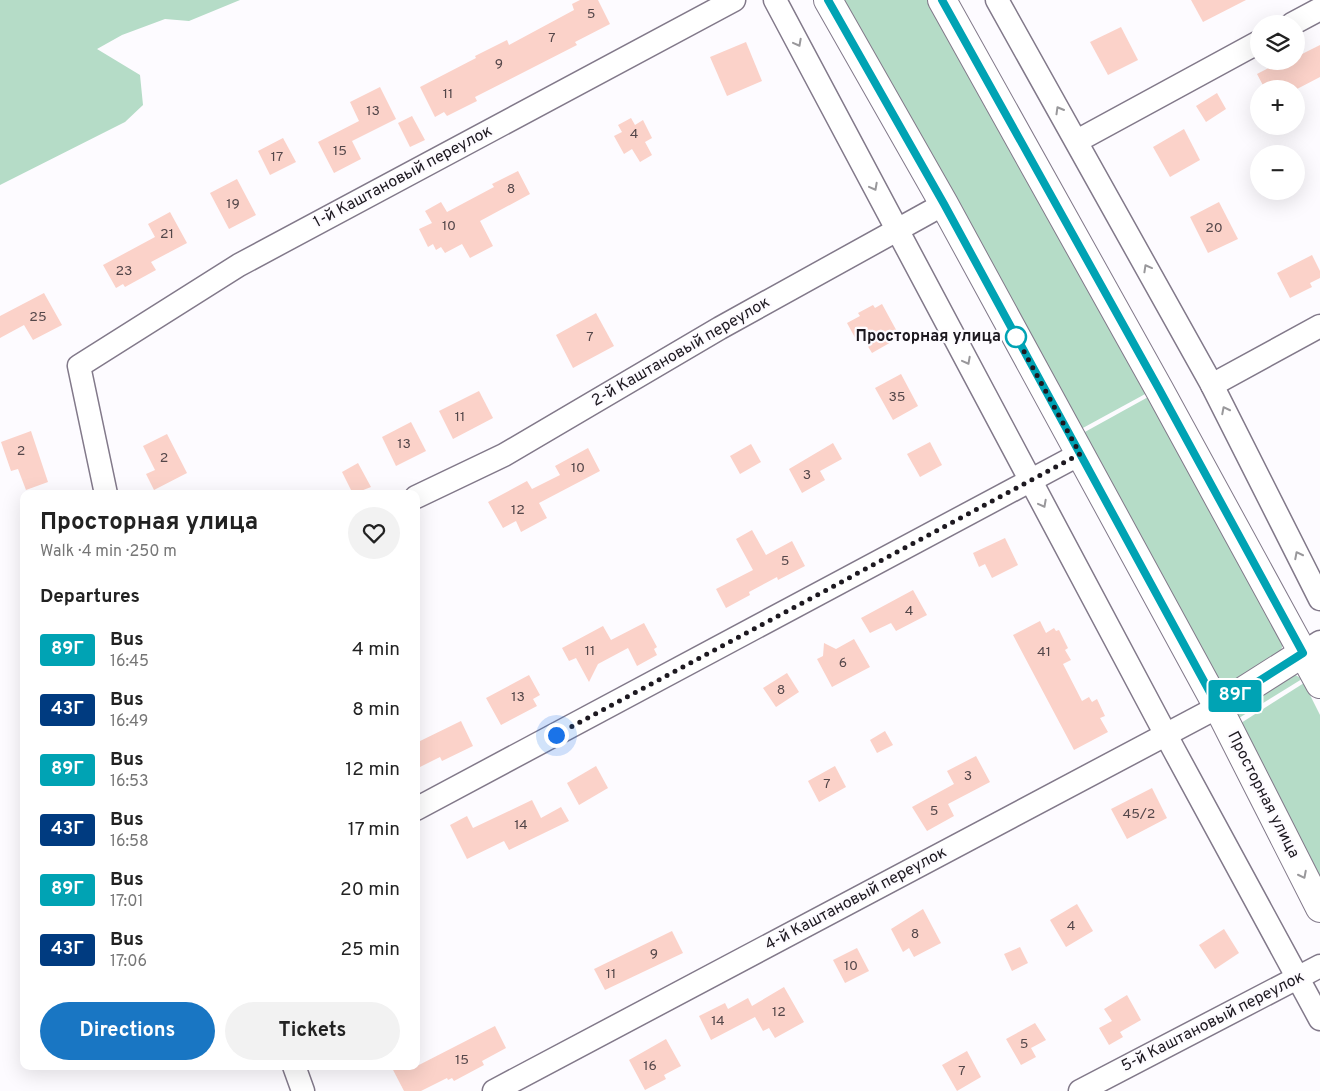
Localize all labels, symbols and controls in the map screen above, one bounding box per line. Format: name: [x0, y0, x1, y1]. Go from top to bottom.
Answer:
house number: 5: [587, 6, 595, 23]
map controls: [1250, 15, 1305, 200]
button: layers: [1250, 15, 1305, 70]
house number: 7: [548, 30, 556, 47]
one-way arrow: [792, 38, 802, 47]
house number: 9: [495, 56, 503, 73]
button: +: [1250, 80, 1305, 135]
house number: 11: [443, 86, 453, 103]
house number: 13: [366, 103, 380, 120]
one-way arrow: [1056, 107, 1066, 116]
street label: 1-й Каштановый переулок: [310, 121, 496, 233]
house number: 4: [630, 126, 638, 143]
house number: 15: [333, 143, 347, 160]
button: −: [1250, 145, 1305, 200]
house number: 17: [271, 149, 283, 166]
house number: 8: [507, 181, 515, 198]
one-way arrow: [868, 181, 878, 190]
house number: 19: [226, 196, 240, 213]
house number: 10: [442, 218, 456, 235]
house number: 20: [1205, 220, 1223, 237]
house number: 21: [160, 226, 174, 243]
house number: 23: [116, 263, 133, 280]
one-way arrow: [1143, 264, 1153, 273]
street label: 2-й Каштановый переулок: [588, 293, 774, 411]
house number: 25: [29, 309, 47, 326]
marker: Просторная улица: [1005, 326, 1027, 348]
place label: Просторная улица: [856, 327, 1001, 347]
house number: 7: [586, 329, 594, 346]
one-way arrow: [961, 355, 971, 364]
house number: 35: [888, 389, 906, 406]
one-way arrow: [1221, 406, 1231, 415]
house number: 11: [455, 409, 465, 426]
house number: 13: [397, 436, 411, 453]
house number: 2: [17, 443, 25, 460]
house number: 2: [160, 450, 168, 467]
house number: 10: [571, 460, 585, 477]
house number: 3: [803, 467, 811, 484]
one-way arrow: [1037, 499, 1047, 508]
house number: 12: [511, 502, 525, 519]
button: heart: [348, 507, 400, 559]
text: Просторная улица: [40, 508, 258, 538]
text: Walk · 4 min · 250 m: [40, 542, 177, 562]
one-way arrow: [1294, 552, 1304, 561]
house number: 5: [781, 553, 789, 570]
text: Departures: [40, 585, 140, 609]
house number: 4: [905, 603, 913, 620]
text: Bus: [110, 628, 144, 652]
text: 89Г: [51, 638, 84, 661]
text: 4 min: [352, 638, 400, 662]
house number: 11: [585, 643, 595, 660]
house number: 41: [1037, 644, 1051, 661]
text: 16:45: [110, 652, 149, 672]
house number: 6: [839, 655, 847, 672]
line badge: 89Г: [1206, 680, 1264, 712]
house number: 8: [777, 682, 785, 699]
text: 89Г: [1218, 684, 1252, 707]
text: Bus: [110, 688, 144, 712]
house number: 13: [511, 689, 525, 706]
text: 43Г: [51, 698, 84, 721]
text: 8 min: [352, 698, 400, 722]
text: 16:49: [110, 712, 148, 732]
your location: [544, 723, 569, 748]
street label: Просторная улица: [1222, 728, 1304, 862]
text: Bus: [110, 748, 144, 772]
text: 89Г: [51, 758, 84, 781]
text: 12 min: [345, 758, 400, 782]
house number: 3: [964, 768, 972, 785]
text: 16:53: [110, 772, 149, 792]
house number: 7: [823, 776, 831, 793]
house number: 5: [930, 803, 938, 820]
house number: 45/2: [1123, 806, 1155, 823]
text: Bus: [110, 808, 144, 832]
house number: 14: [514, 817, 528, 834]
text: 43Г: [51, 818, 84, 841]
text: 17 min: [348, 818, 400, 842]
text: 16:58: [110, 832, 149, 852]
street label: 4-й Каштановый переулок: [762, 843, 950, 955]
text: Bus: [110, 868, 144, 892]
one-way arrow: [1297, 870, 1307, 879]
text: 89Г: [51, 878, 84, 901]
text: 20 min: [340, 878, 400, 902]
text: 17:01: [110, 892, 143, 912]
house number: 4: [1067, 918, 1075, 935]
house number: 8: [911, 926, 919, 943]
text: Bus: [110, 928, 144, 952]
text: 43Г: [51, 938, 84, 961]
text: 25 min: [340, 938, 400, 962]
house number: 9: [650, 946, 658, 963]
text: 17:06: [110, 952, 147, 972]
house number: 10: [844, 958, 858, 975]
house number: 11: [606, 966, 616, 983]
street label: 5-й Каштановый переулок: [1118, 967, 1308, 1077]
button: Directions: [40, 1002, 215, 1060]
button: Tickets: [225, 1002, 400, 1060]
house number: 12: [772, 1004, 786, 1021]
house number: 14: [711, 1013, 725, 1030]
house number: 5: [1020, 1036, 1028, 1053]
house number: 15: [455, 1052, 469, 1069]
house number: 16: [643, 1058, 657, 1075]
house number: 7: [958, 1063, 966, 1080]

